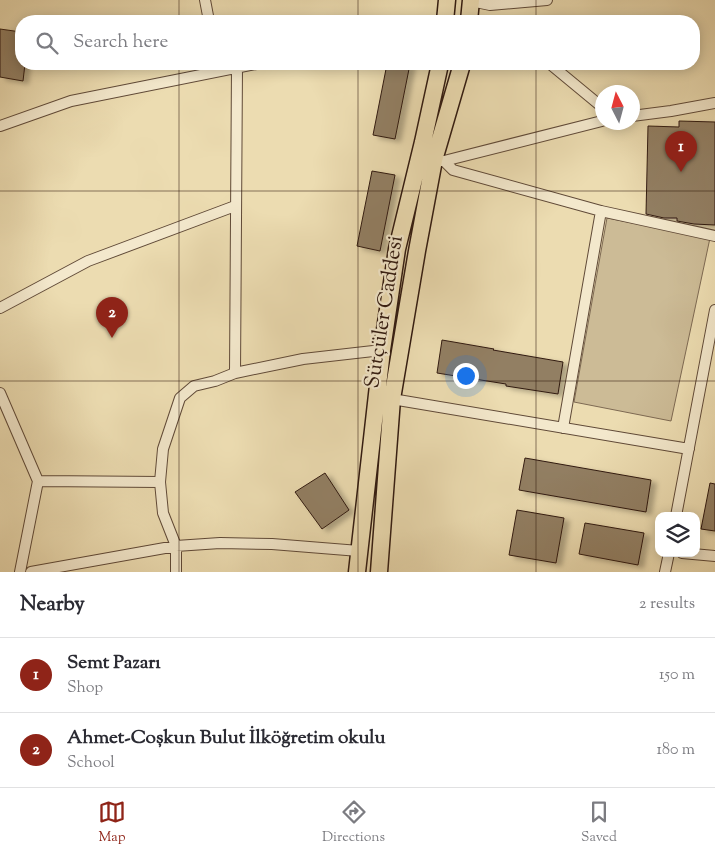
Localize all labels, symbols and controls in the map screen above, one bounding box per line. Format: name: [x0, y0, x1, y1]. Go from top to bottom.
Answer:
search box: [15, 15, 700, 70]
icon: search: [33, 29, 61, 57]
text: Search here: [73, 29, 168, 56]
north arrow: [595, 85, 640, 130]
pin: 1: [665, 131, 697, 172]
street label: Sütçüler Caddesi: [358, 233, 412, 391]
pin: 2: [96, 297, 128, 338]
your location: [453, 363, 479, 389]
map controls: [655, 512, 700, 557]
button: layers: [655, 512, 700, 557]
text: Nearby: [20, 590, 85, 620]
text: 2 results: [639, 593, 695, 616]
text: Semt Pazarı: [67, 650, 161, 677]
text: 1: [33, 664, 39, 687]
text: 150 m: [659, 664, 695, 687]
text: Shop: [67, 677, 103, 700]
text: Ahmet-Coşkun Bulut İlköğretim okulu: [67, 725, 385, 752]
text: 2: [32, 739, 40, 762]
text: 180 m: [656, 739, 695, 762]
text: School: [67, 752, 115, 775]
tab: Map: [98, 798, 126, 848]
tab: Directions: [322, 798, 385, 848]
tab: Saved: [581, 798, 617, 848]

